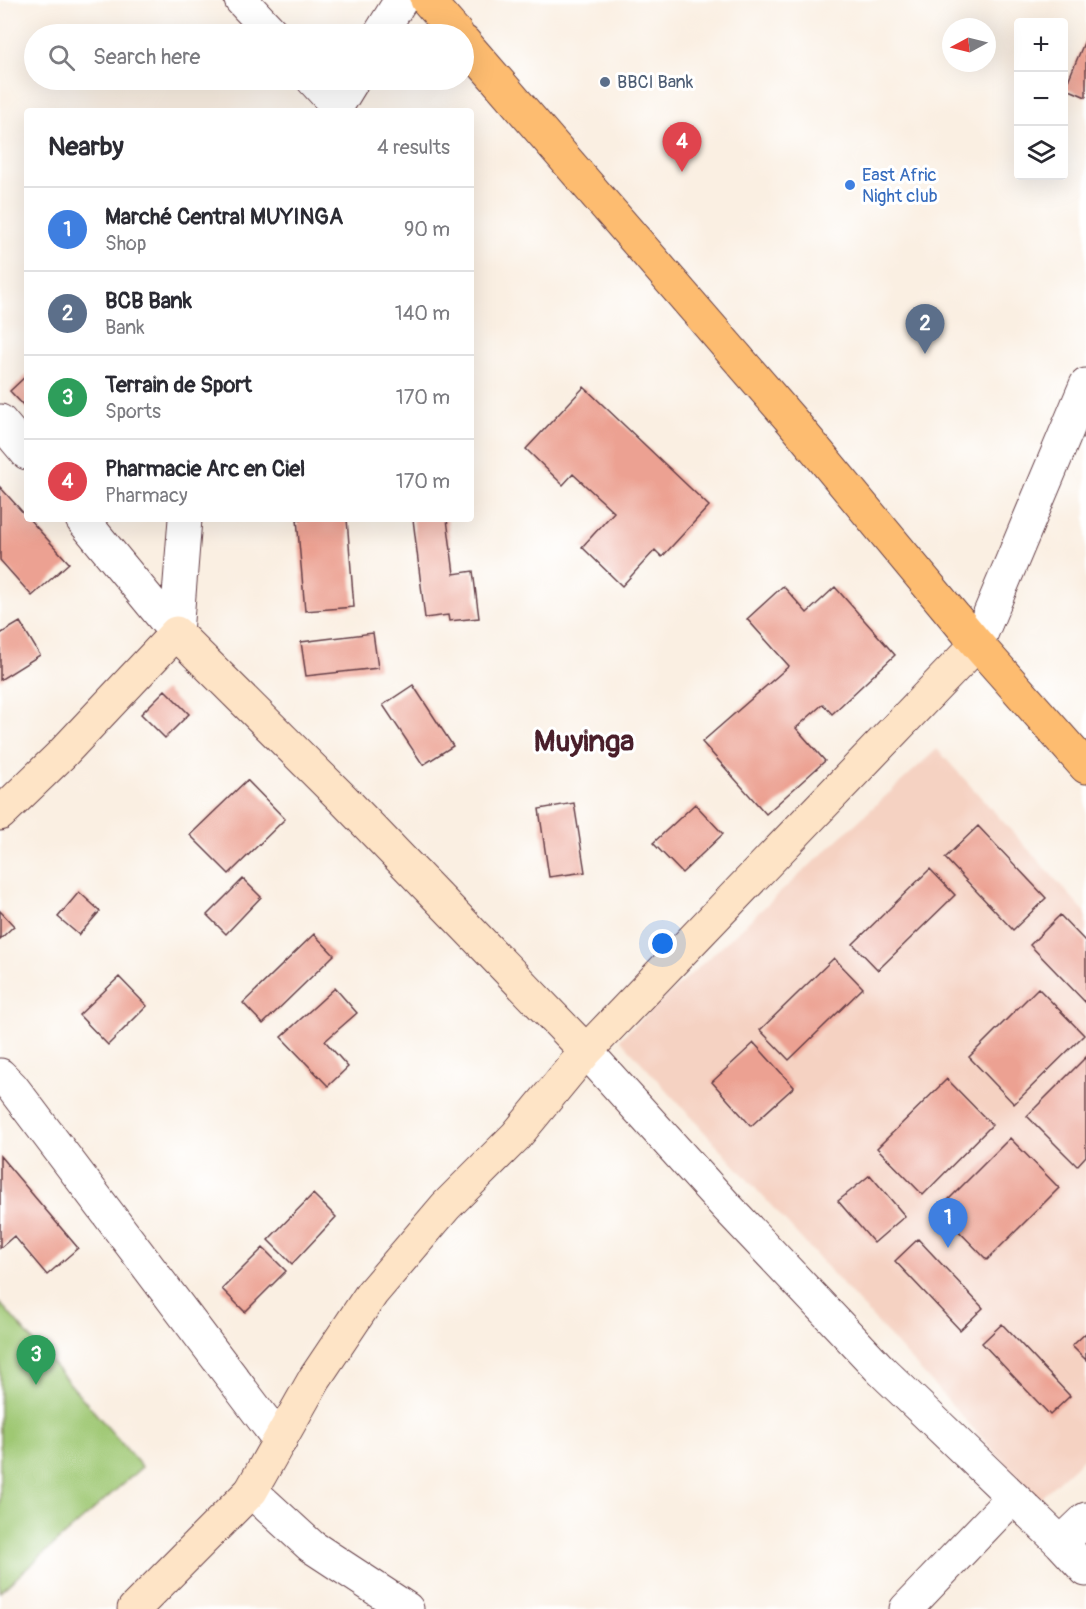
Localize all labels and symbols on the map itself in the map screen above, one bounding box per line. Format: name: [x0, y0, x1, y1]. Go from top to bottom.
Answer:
north arrow: [942, 18, 996, 72]
place label: BBCI Bank: [617, 71, 694, 94]
marker: BBCI Bank: [598, 75, 612, 89]
pin: 4: [662, 122, 702, 172]
place label: East Afric Night club: [862, 164, 938, 208]
marker: East Afric Night club: [843, 178, 857, 192]
pin: 2: [906, 304, 944, 354]
district label: Muyinga: [534, 723, 634, 760]
your location: [648, 929, 677, 958]
pin: 1: [928, 1198, 968, 1248]
pin: 3: [16, 1336, 56, 1385]

